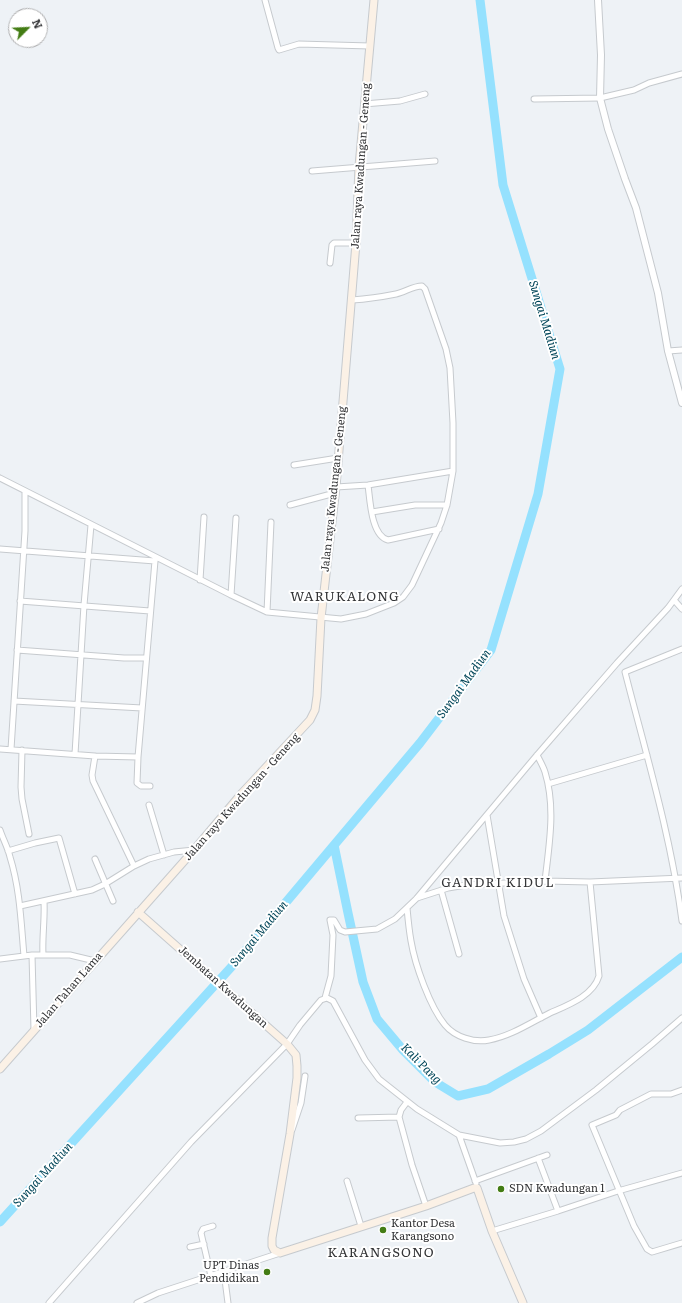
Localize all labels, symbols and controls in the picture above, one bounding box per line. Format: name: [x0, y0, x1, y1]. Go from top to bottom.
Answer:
north arrow: [8, 8, 48, 48]
text: N: [29, 16, 47, 31]
street label: Jalan raya Kwadungan - Geneng: [349, 82, 373, 250]
water label: Sungai Madiun: [525, 279, 563, 361]
street label: Jalan raya Kwadungan - Geneng: [319, 406, 349, 572]
district label: WARUKALONG: [290, 589, 400, 605]
water label: Sungai Madiun: [434, 647, 494, 721]
street label: Jalan raya Kwadungan - Geneng: [181, 731, 303, 863]
district label: GANDRI KIDUL: [441, 875, 555, 891]
water label: Sungai Madiun: [227, 898, 291, 970]
street label: Jembatan Kwadungan: [175, 943, 271, 1031]
street label: Jalan Tahan Lama: [33, 949, 105, 1031]
water label: Kali Pang: [398, 1041, 444, 1087]
water label: Sungai Madiun: [10, 1140, 76, 1210]
place label: SDN Kwadungan 1: [509, 1182, 605, 1196]
marker: SDN Kwadungan 1: [496, 1184, 506, 1194]
place label: Kantor Desa Karangsono: [391, 1217, 455, 1243]
marker: Kantor Desa Karangsono: [378, 1225, 388, 1235]
district label: KARANGSONO: [327, 1245, 435, 1261]
place label: UPT Dinas Pendidikan: [199, 1259, 259, 1285]
marker: UPT Dinas Pendidikan: [262, 1267, 272, 1277]

